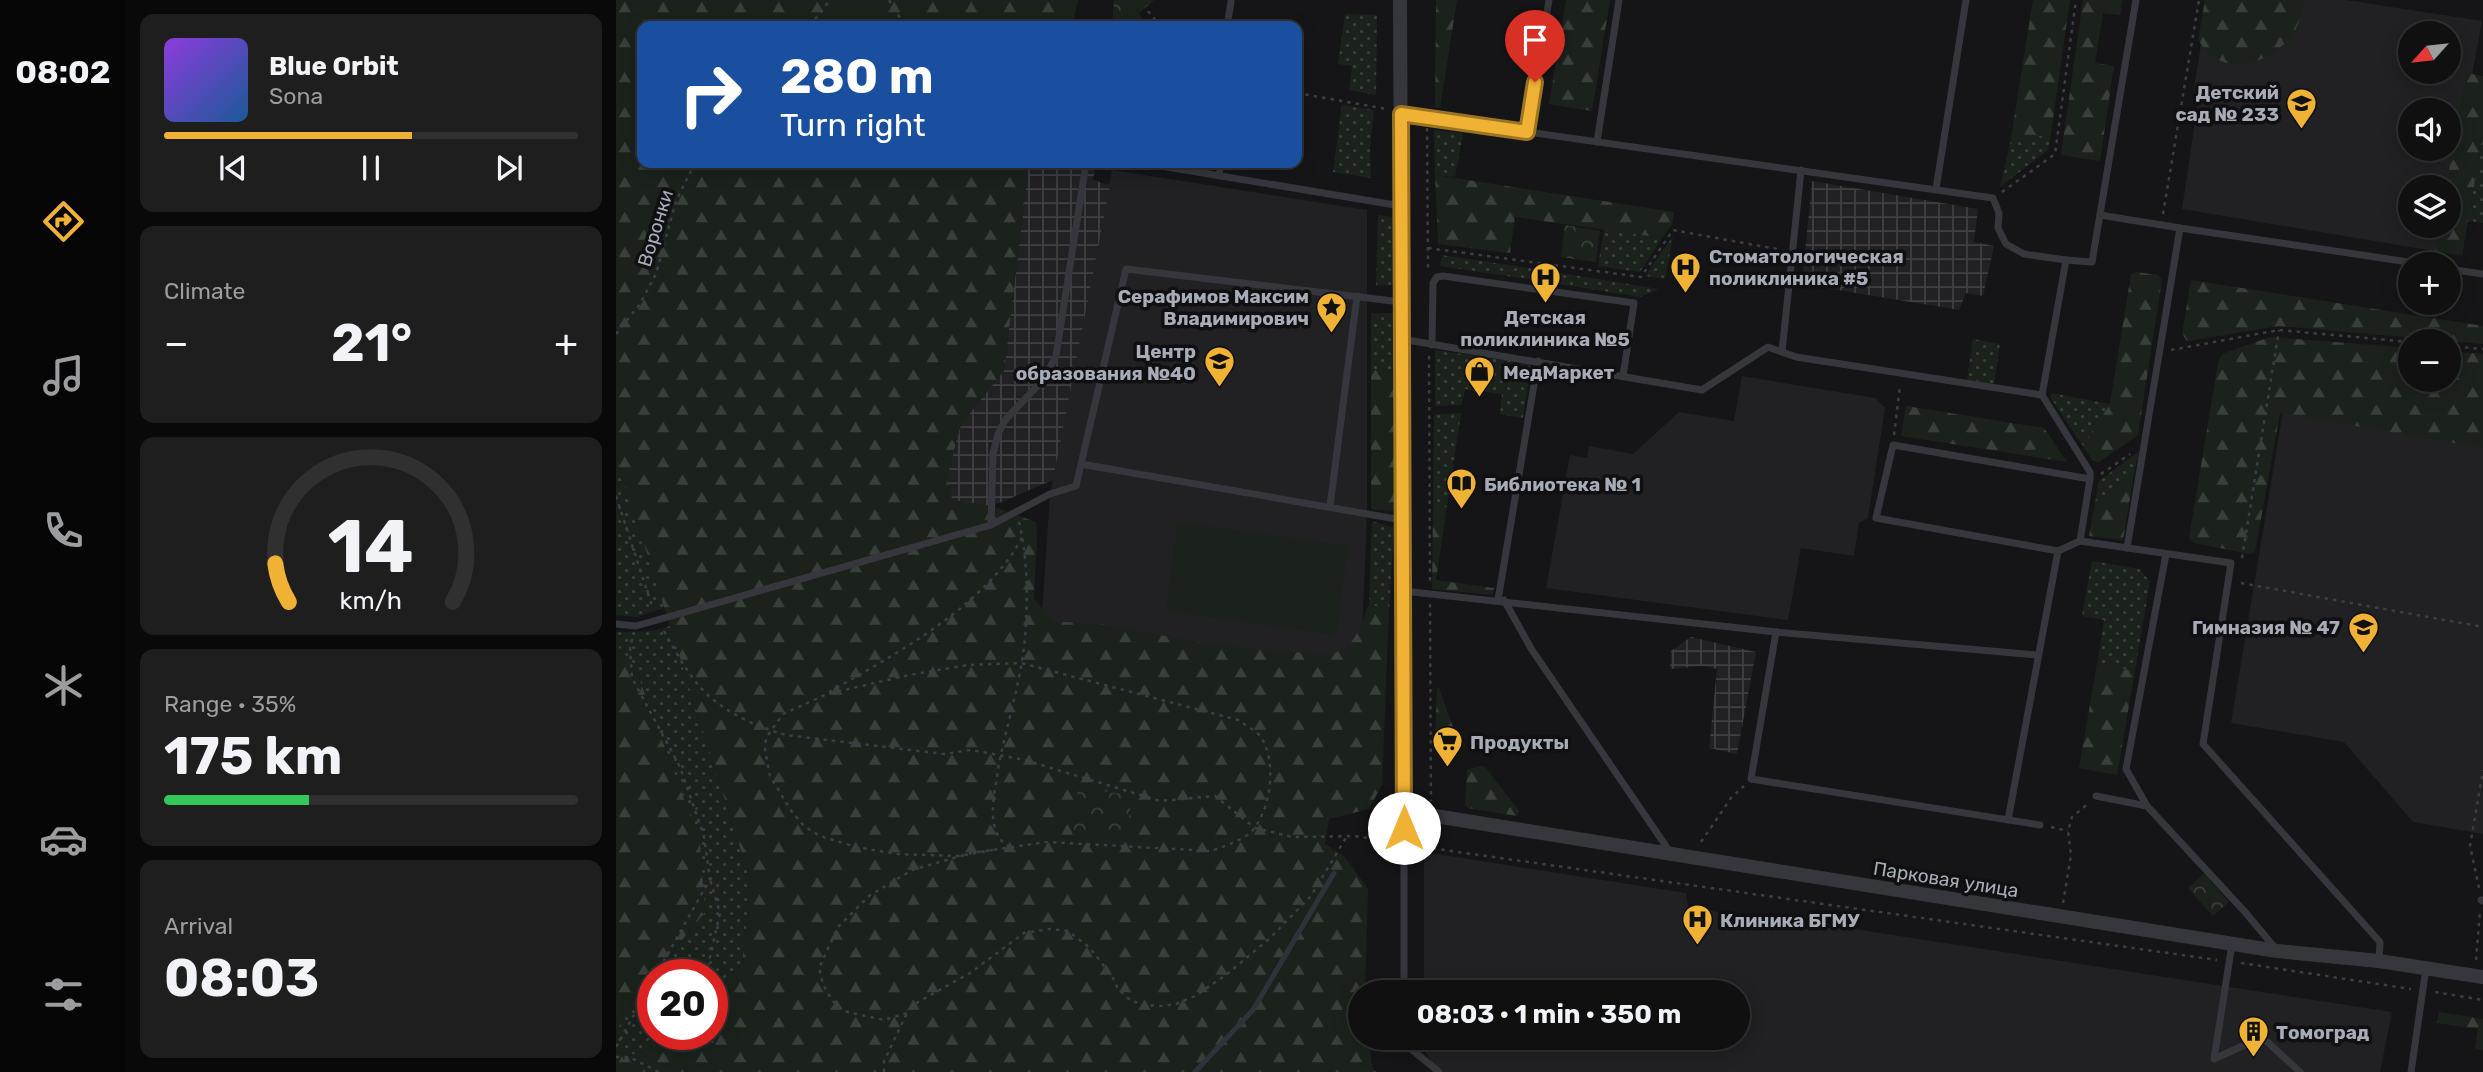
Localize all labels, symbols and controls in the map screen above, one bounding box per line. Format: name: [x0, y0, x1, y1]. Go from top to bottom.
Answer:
pin: [1505, 10, 1565, 82]
icon: arrive: [1516, 21, 1554, 59]
north arrow: [2398, 21, 2460, 84]
map controls: [2398, 21, 2461, 392]
text: 280 m: [780, 47, 934, 105]
icon: right: [665, 49, 756, 140]
text: Blue Orbit: [269, 51, 399, 82]
text: 08:02: [15, 53, 111, 91]
place label: Детский сад № 233: [2175, 81, 2279, 126]
text: Sona: [269, 82, 323, 110]
school or university icon: Детский сад № 233: [2285, 86, 2319, 130]
button: sound: [2398, 98, 2461, 161]
text: Turn right: [780, 106, 925, 144]
icon: previous: [214, 149, 252, 187]
icon: pause: [352, 149, 390, 187]
icon: next: [490, 149, 528, 187]
button: layers: [2398, 175, 2461, 238]
street label: Воронки: [633, 187, 678, 269]
icon: directions: [39, 197, 88, 246]
place label: Стоматологическая поликлиника #5: [1709, 245, 1904, 290]
hospital icon: Стоматологическая поликлиника #5: [1669, 250, 1703, 294]
button: +: [2398, 252, 2461, 315]
hospital icon: Детская поликлиника №5: [1528, 261, 1562, 305]
text: Climate: [164, 277, 245, 305]
place label: Серафимов Максим Владимирович: [1118, 285, 1309, 330]
place icon: Серафимов Максим Владимирович: [1315, 290, 1349, 334]
place label: Детская поликлиника №5: [1460, 306, 1630, 351]
text: 21°: [331, 312, 412, 374]
text: −: [164, 320, 189, 366]
text: +: [554, 320, 578, 366]
button: −: [2398, 329, 2461, 392]
place label: Центр образования №40: [1016, 340, 1196, 385]
school or university icon: Центр образования №40: [1202, 345, 1236, 389]
icon: music: [39, 351, 88, 400]
shop icon: МедМаркет: [1463, 355, 1497, 399]
place label: МедМаркет: [1503, 361, 1615, 384]
library icon: Библиотека № 1: [1444, 467, 1478, 511]
place label: Библиотека № 1: [1484, 473, 1641, 496]
text: 14: [328, 504, 414, 590]
icon: phone: [39, 506, 88, 555]
text: km/h: [340, 586, 402, 615]
school or university icon: Гимназия № 47: [2346, 610, 2380, 654]
place label: Гимназия № 47: [2192, 616, 2340, 639]
icon: climate: [39, 661, 88, 710]
text: Range · 35%: [164, 690, 296, 718]
text: 175 km: [164, 725, 342, 787]
supermarket icon: Продукты: [1430, 725, 1464, 769]
place label: Продукты: [1470, 731, 1569, 754]
position arrow: [1367, 791, 1441, 865]
icon: car: [39, 815, 88, 864]
street label: Парковая улица: [1872, 857, 2020, 902]
hospital icon: Клиника БГМУ: [1680, 903, 1714, 947]
place label: Клиника БГМУ: [1720, 909, 1860, 932]
text: Arrival: [164, 912, 233, 940]
text: 08:03: [164, 947, 319, 1009]
speed limit sign: 20: [637, 959, 728, 1050]
icon: filters: [39, 970, 88, 1019]
text: 08:03 · 1 min · 350 m: [1417, 999, 1681, 1030]
building icon: Томоград: [2236, 1015, 2270, 1059]
place label: Томоград: [2276, 1021, 2370, 1044]

